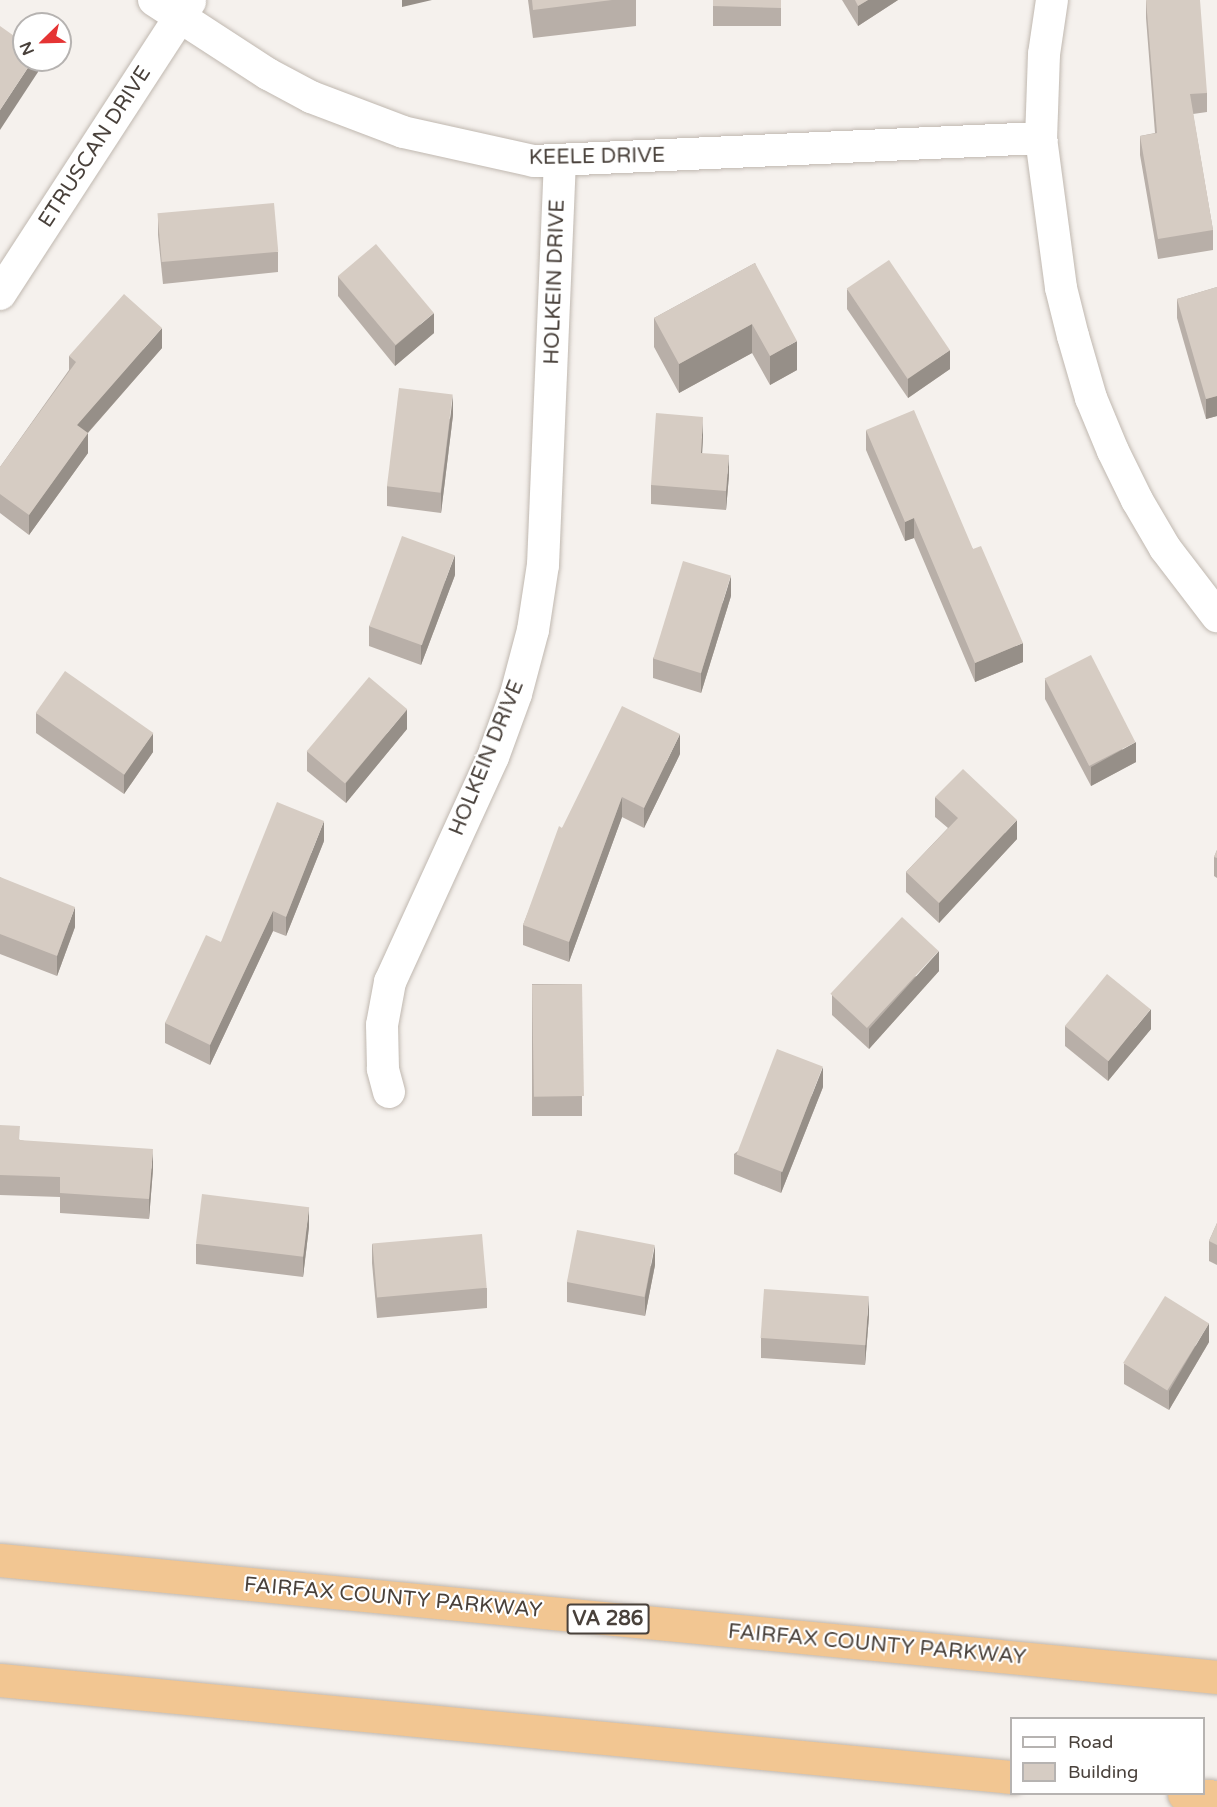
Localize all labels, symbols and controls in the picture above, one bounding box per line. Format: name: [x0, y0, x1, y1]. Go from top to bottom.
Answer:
north arrow: [12, 12, 72, 72]
text: N: [16, 38, 39, 58]
street label: ETRUSCAN DRIVE: [33, 62, 157, 232]
street label: KEELE DRIVE: [529, 143, 665, 171]
street label: HOLKEIN DRIVE: [540, 199, 570, 365]
street label: HOLKEIN DRIVE: [444, 677, 530, 839]
street label: FAIRFAX COUNTY PARKWAY: [243, 1572, 543, 1624]
road number: VA 286: [566, 1602, 650, 1636]
street label: FAIRFAX COUNTY PARKWAY: [727, 1619, 1027, 1671]
legend: [1010, 1717, 1205, 1795]
text: Road: [1068, 1731, 1113, 1753]
text: Building: [1068, 1761, 1138, 1783]

